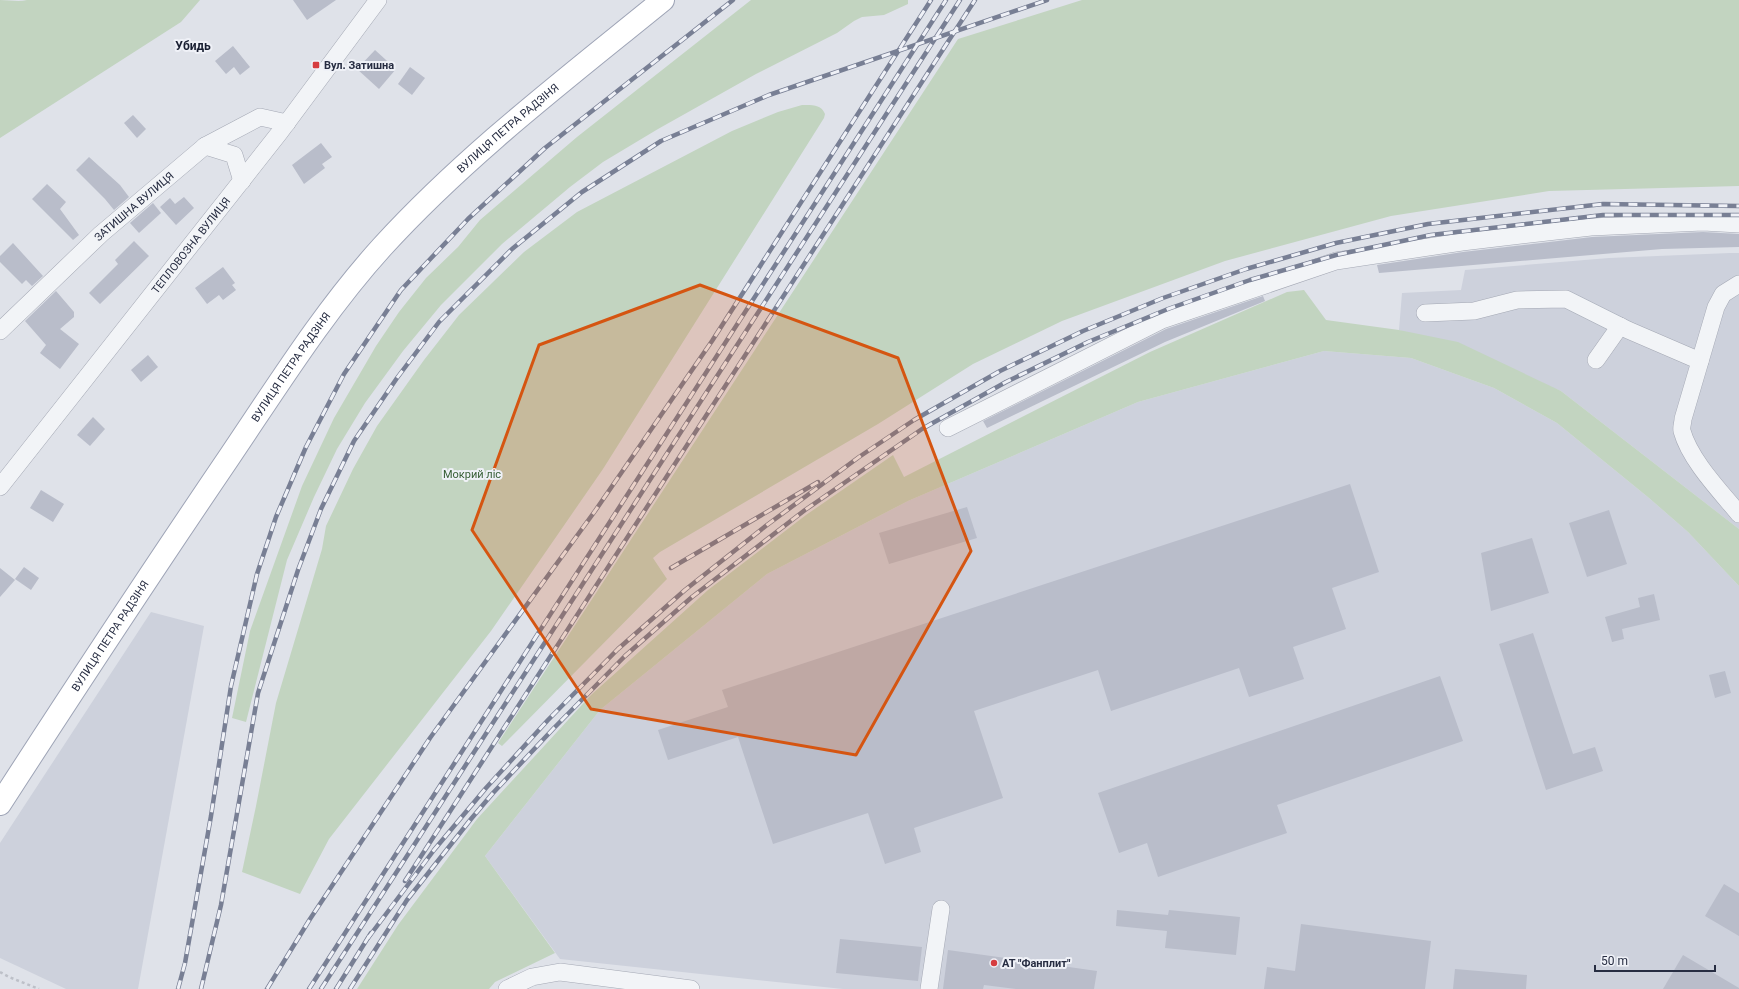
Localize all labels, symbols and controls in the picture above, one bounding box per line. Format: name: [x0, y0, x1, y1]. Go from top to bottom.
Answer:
district label: Убидь: [175, 39, 211, 53]
place label: Вул. Затишна: [324, 59, 394, 72]
marker: Вул. Затишна: [311, 60, 321, 70]
street label: ВУЛИЦЯ ПЕТРА РАДЗІНЯ: [454, 81, 561, 175]
street label: ЗАТИШНА ВУЛИЦЯ: [91, 169, 176, 244]
street label: ТЕПЛОВОЗНА ВУЛИЦЯ: [149, 194, 233, 296]
street label: ВУЛИЦЯ ПЕТРА РАДЗІНЯ: [248, 310, 333, 424]
park label: Мокрий ліс: [443, 468, 501, 481]
street label: ВУЛИЦЯ ПЕТРА РАДЗІНЯ: [69, 578, 151, 694]
scale bar: [1595, 947, 1715, 973]
text: 50 m: [1601, 954, 1628, 968]
place label: АТ "Фанплит": [1002, 957, 1071, 970]
marker: АТ "Фанплит": [989, 958, 999, 968]

